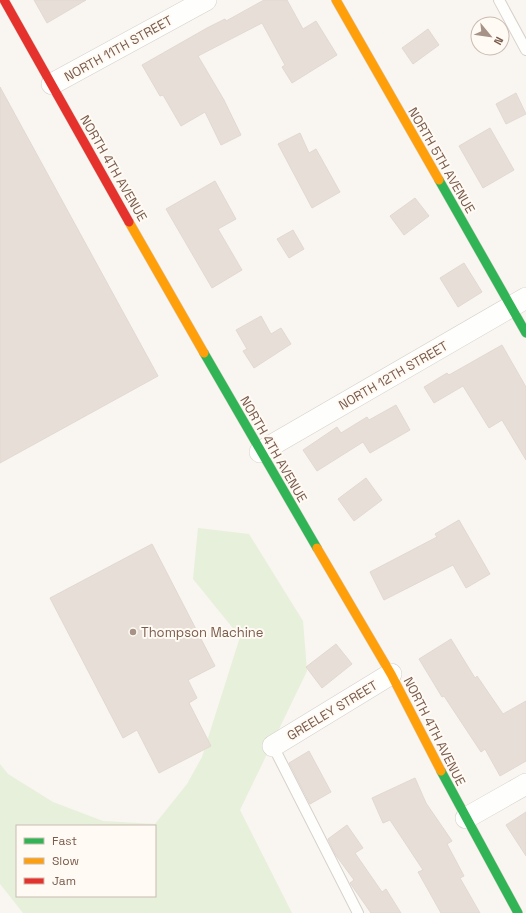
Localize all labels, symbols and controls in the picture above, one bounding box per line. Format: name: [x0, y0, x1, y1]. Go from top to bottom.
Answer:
street label: NORTH 11TH STREET: [61, 12, 176, 85]
north arrow: [470, 16, 510, 56]
text: N: [491, 34, 507, 47]
street label: NORTH 5TH AVENUE: [404, 104, 479, 216]
street label: NORTH 4TH AVENUE: [76, 112, 151, 224]
street label: NORTH 12TH STREET: [336, 337, 451, 414]
street label: NORTH 4TH AVENUE: [236, 393, 311, 505]
place label: Thompson Machine: [141, 624, 264, 641]
marker: Thompson Machine: [128, 627, 138, 637]
street label: NORTH 4TH AVENUE: [400, 674, 469, 788]
street label: GREELEY STREET: [284, 677, 381, 744]
legend: [16, 825, 156, 897]
text: Fast: [52, 833, 77, 849]
text: Slow: [52, 853, 79, 869]
text: Jam: [52, 873, 76, 889]

